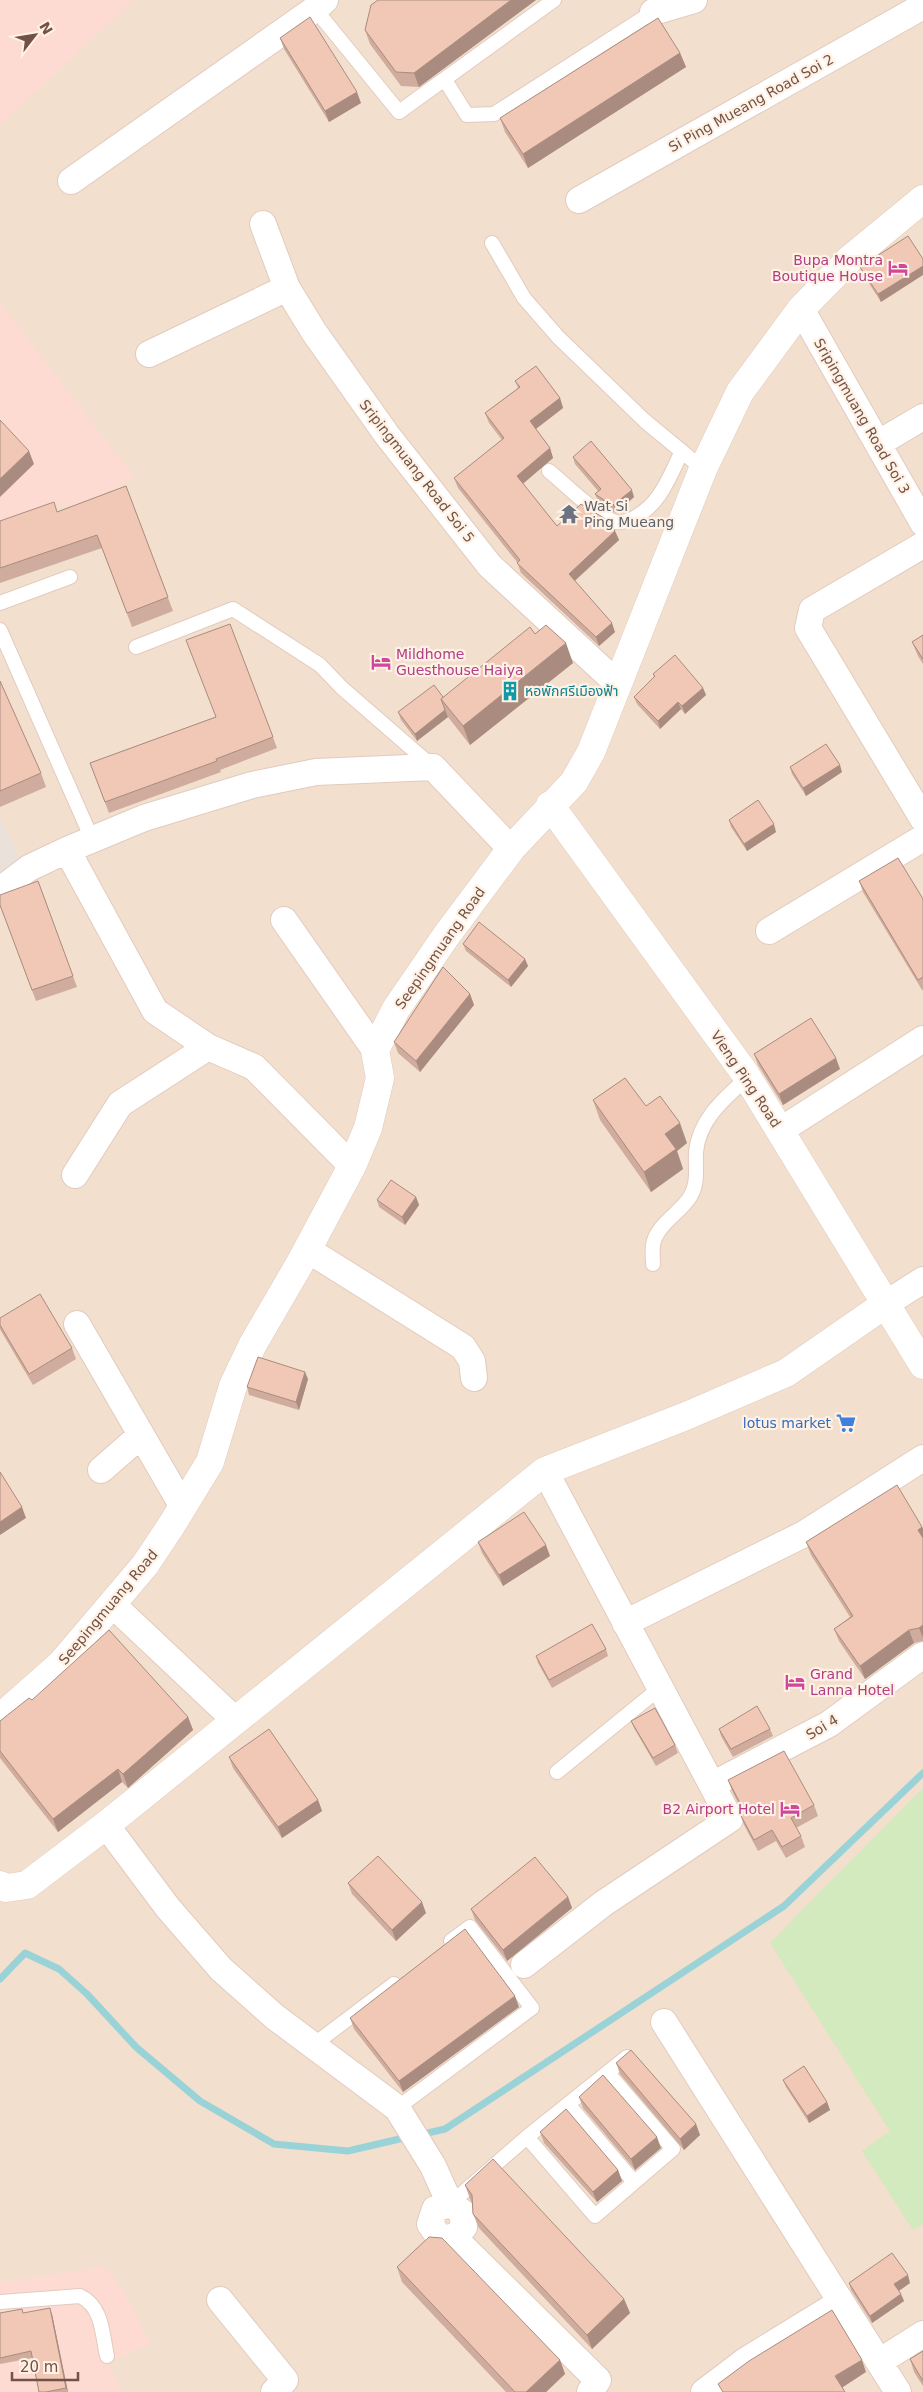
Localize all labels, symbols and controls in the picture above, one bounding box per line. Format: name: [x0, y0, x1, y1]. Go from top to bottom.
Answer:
north arrow: [10, 10, 60, 60]
text: N: [36, 19, 56, 37]
street label: Si Ping Mueang Road Soi 2: [666, 51, 836, 155]
place label: Bupa Montra Boutique House: [772, 252, 883, 284]
hotel icon: Bupa Montra Boutique House: [887, 257, 909, 279]
street label: Sripingmuang Road Soi 3: [811, 336, 913, 496]
street label: Sripingmuang Road Soi 5: [356, 396, 478, 546]
place label: Wat Si Ping Mueang: [584, 498, 674, 530]
temple icon: Wat Si Ping Mueang: [558, 503, 580, 525]
place label: Mildhome Guesthouse Haiya: [396, 646, 524, 678]
hotel icon: Mildhome Guesthouse Haiya: [370, 651, 392, 673]
building icon: หอพักศรีเมืองฟ้า: [499, 680, 521, 702]
place label: หอพักศรีเมืองฟ้า: [525, 683, 619, 699]
street label: Seepingmuang Road: [392, 884, 488, 1012]
street label: Vieng Ping Road: [708, 1028, 784, 1130]
supermarket icon: lotus market: [835, 1412, 857, 1434]
place label: lotus market: [743, 1415, 832, 1431]
street label: Seepingmuang Road: [55, 1546, 161, 1668]
place label: Grand Lanna Hotel: [810, 1666, 894, 1698]
hotel icon: Grand Lanna Hotel: [784, 1671, 806, 1693]
street label: Soi 4: [803, 1711, 841, 1743]
hotel icon: B2 Airport Hotel: [779, 1798, 801, 1820]
place label: B2 Airport Hotel: [663, 1801, 775, 1817]
scale bar: [12, 2350, 79, 2382]
text: 20 m: [20, 2358, 58, 2376]

